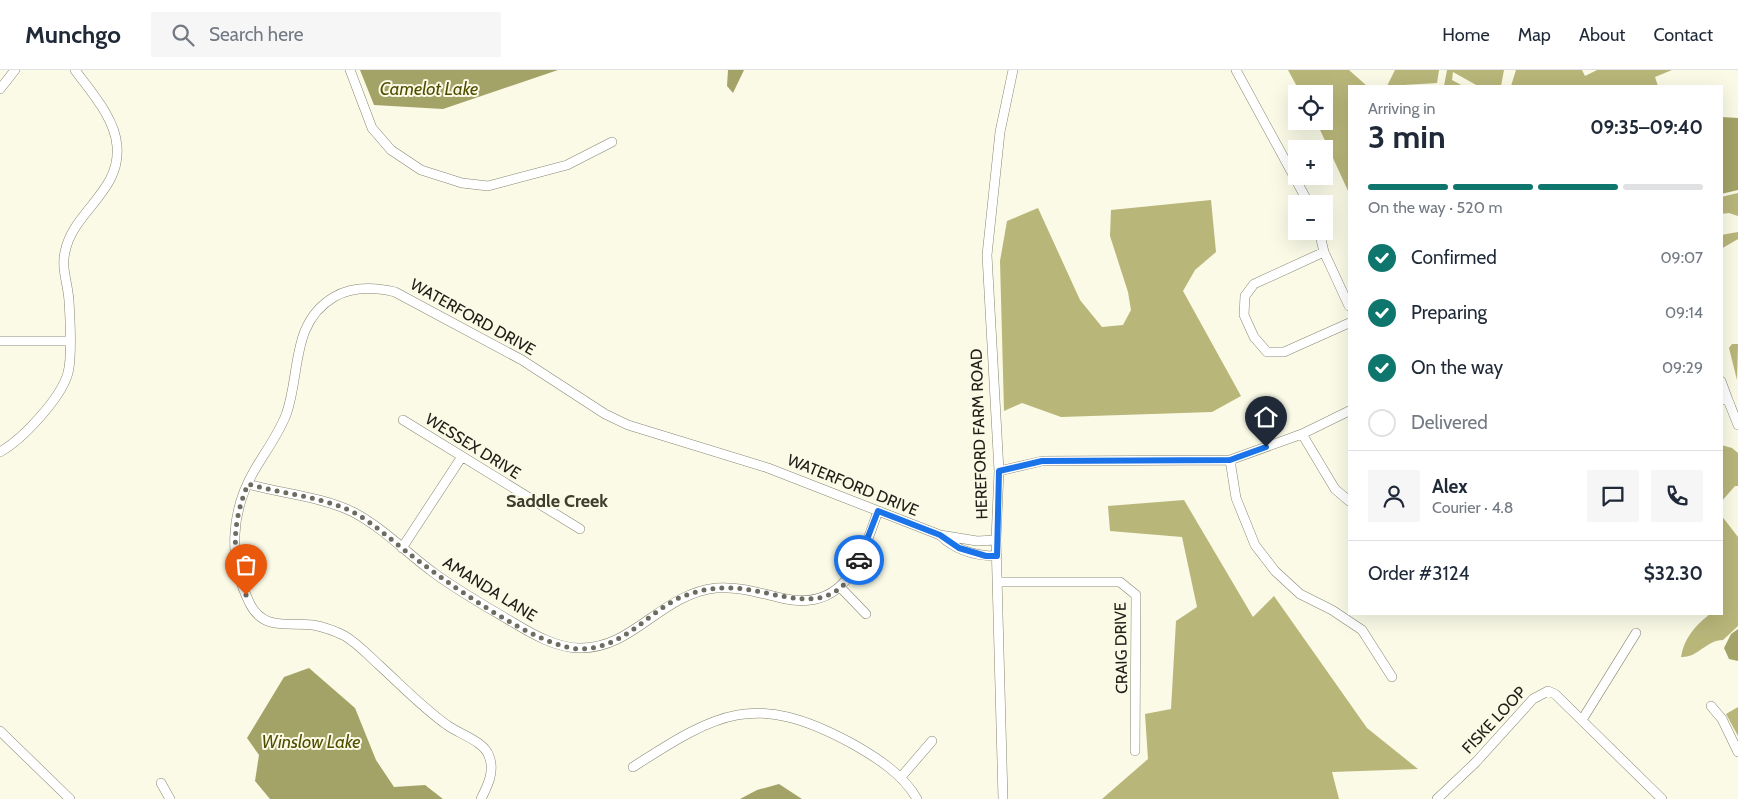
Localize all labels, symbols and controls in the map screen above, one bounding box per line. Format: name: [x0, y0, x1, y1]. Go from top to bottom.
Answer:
search box: [151, 12, 501, 57]
text: Munchgo: [25, 20, 121, 49]
icon: search: [169, 21, 197, 49]
text: Search here: [209, 23, 303, 46]
text: Home: [1442, 24, 1490, 46]
text: Map: [1518, 24, 1551, 46]
text: About: [1579, 24, 1625, 46]
text: Contact: [1653, 24, 1713, 46]
water label: Camelot Lake: [380, 78, 478, 100]
map controls: [1288, 85, 1333, 240]
button: locate: [1288, 85, 1333, 130]
text: Arriving in: [1368, 99, 1435, 118]
text: 09:35–09:40: [1590, 116, 1703, 139]
text: 3 min: [1368, 117, 1446, 156]
button: +: [1288, 140, 1333, 185]
button: −: [1288, 195, 1333, 240]
text: On the way · 520 m: [1368, 198, 1502, 217]
icon: check: [1368, 244, 1396, 272]
text: Confirmed: [1411, 246, 1497, 269]
text: 09:07: [1660, 248, 1703, 267]
street label: WATERFORD DRIVE: [407, 275, 539, 359]
icon: check: [1368, 299, 1396, 327]
text: Preparing: [1411, 301, 1487, 324]
text: 09:14: [1665, 303, 1703, 322]
street label: HEREFORD FARM ROAD: [967, 348, 991, 520]
icon: check: [1368, 354, 1396, 382]
text: On the way: [1411, 356, 1503, 379]
text: 09:29: [1662, 358, 1703, 377]
pin: [1245, 396, 1287, 447]
icon: home: [1252, 403, 1280, 431]
street label: WESSEX DRIVE: [422, 409, 524, 483]
text: Delivered: [1411, 411, 1488, 434]
street label: WATERFORD DRIVE: [785, 450, 922, 520]
button: person: [1368, 470, 1420, 522]
button: chat: [1587, 470, 1639, 522]
button: phone: [1651, 470, 1703, 522]
text: Alex: [1432, 475, 1468, 498]
district label: Saddle Creek: [506, 490, 608, 512]
text: Courier · 4.8: [1432, 498, 1514, 517]
courier: [834, 535, 884, 585]
pin: [225, 544, 267, 595]
icon: car: [845, 546, 873, 574]
icon: bag: [232, 551, 260, 579]
street label: AMANDA LANE: [440, 553, 540, 625]
text: Order #3124: [1368, 562, 1470, 585]
text: $32.30: [1644, 562, 1703, 585]
street label: CRAIG DRIVE: [1111, 602, 1131, 694]
street label: FISKE LOOP: [1458, 683, 1530, 757]
water label: Winslow Lake: [261, 731, 361, 753]

